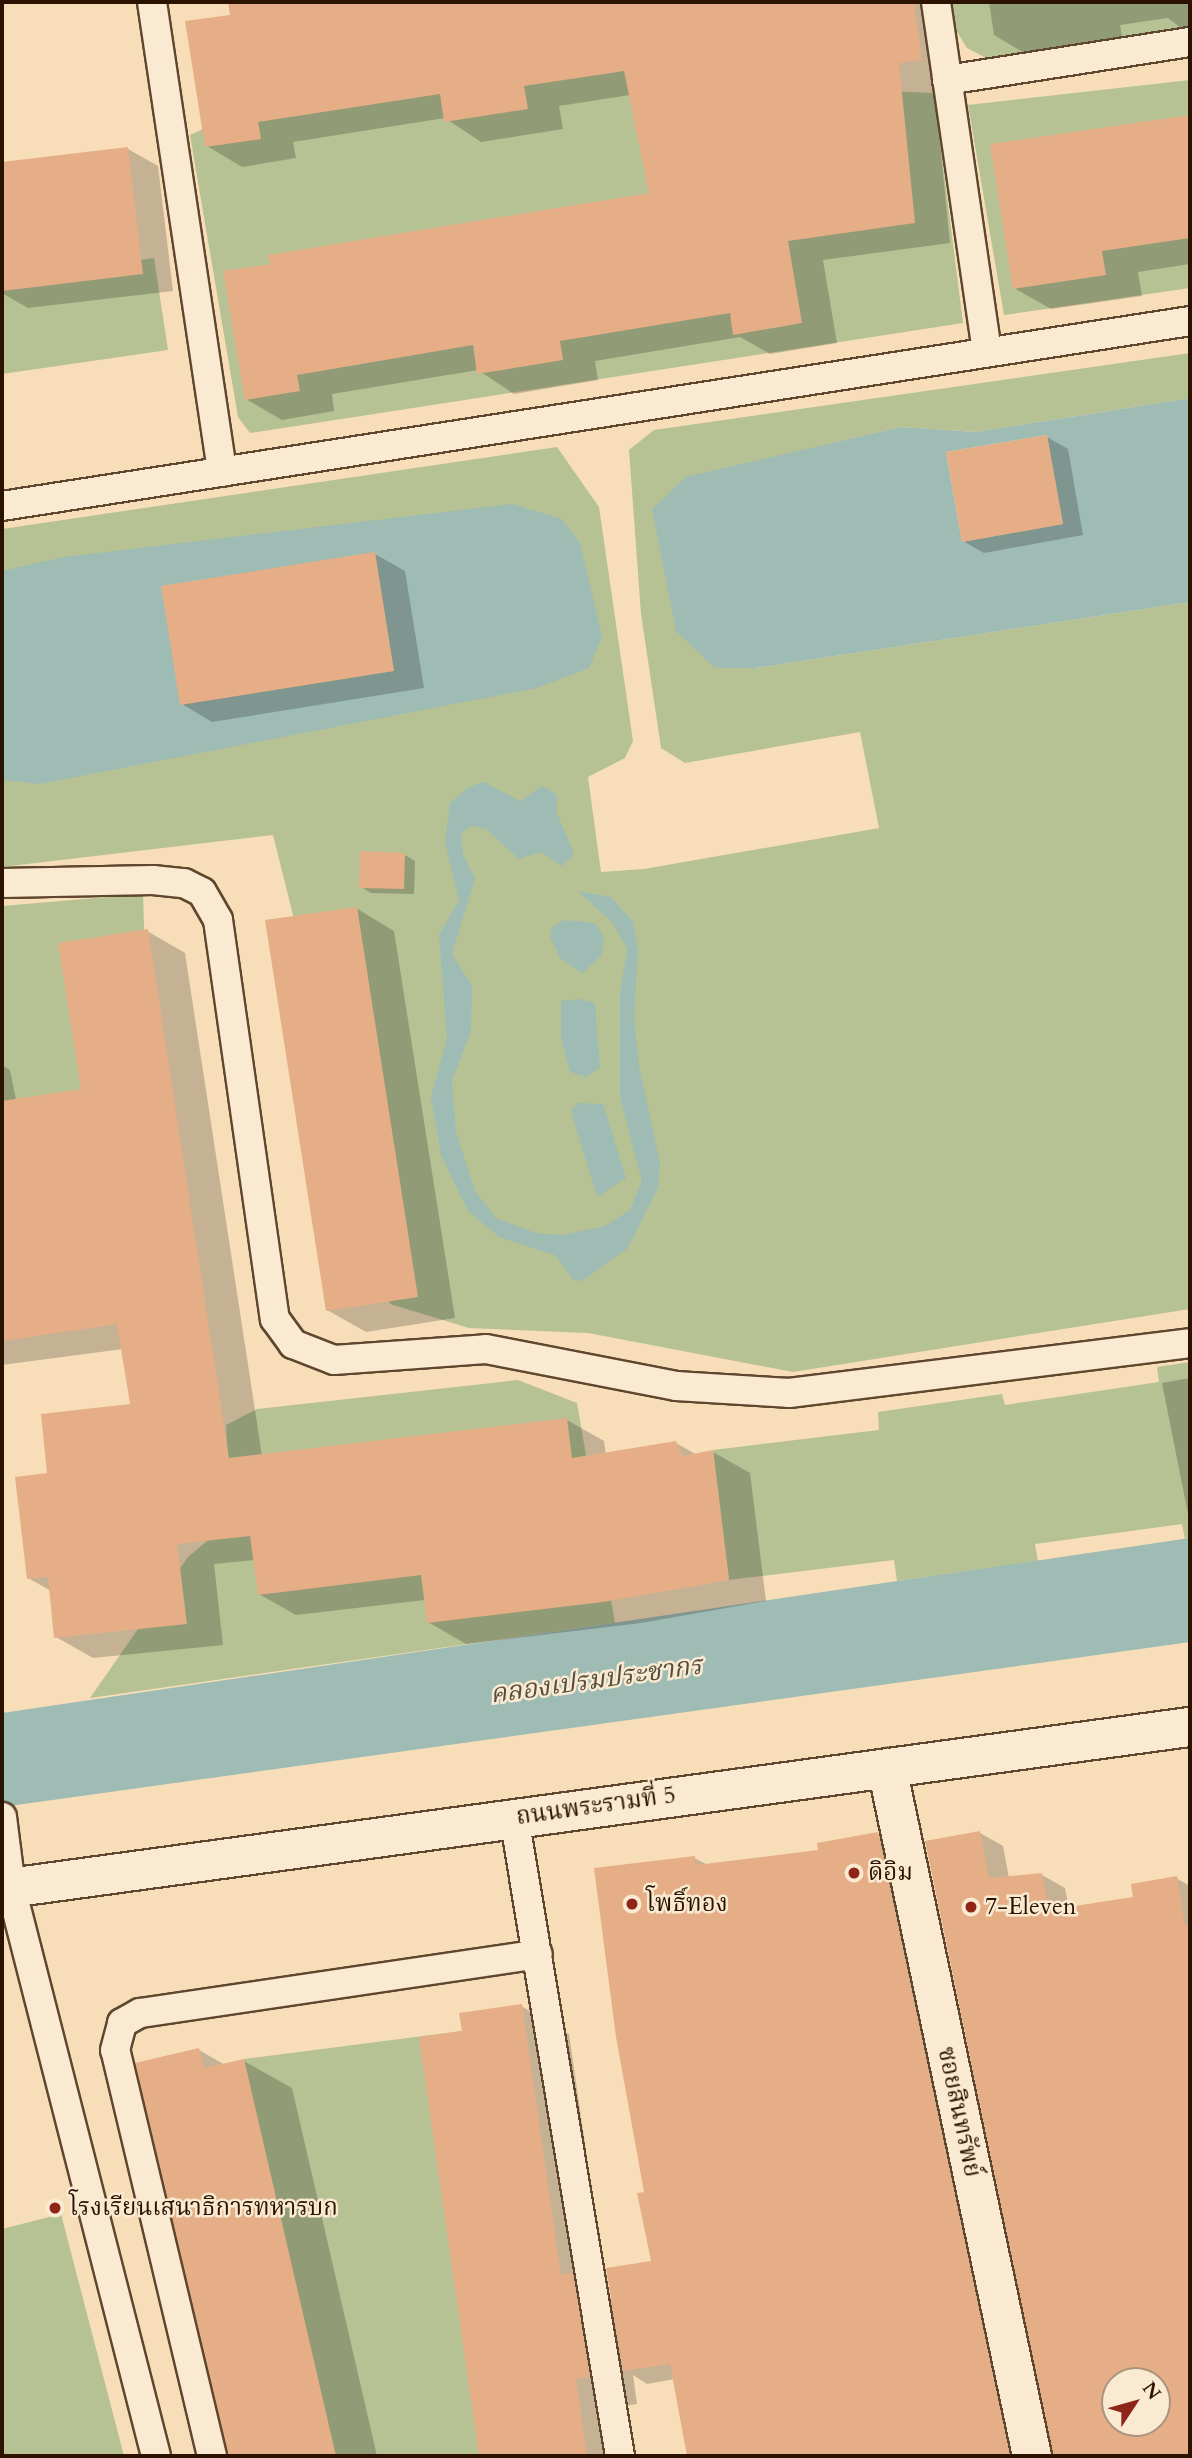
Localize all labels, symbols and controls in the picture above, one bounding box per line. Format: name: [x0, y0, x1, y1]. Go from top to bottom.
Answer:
water label: คลองเปรมประชากร: [488, 1650, 704, 1710]
street label: ถนนพระรามที่ 5: [514, 1781, 678, 1831]
place label: ดิอิม: [868, 1859, 913, 1887]
marker: ดิอิม: [846, 1865, 862, 1881]
place label: โพธิ์ทอง: [646, 1890, 728, 1918]
place label: 7-Eleven: [985, 1893, 1076, 1921]
marker: โพธิ์ทอง: [624, 1896, 640, 1912]
marker: 7-Eleven: [963, 1899, 979, 1915]
street label: ซอยสินทรัพย์: [931, 2044, 987, 2180]
place label: โรงเรียนเสนาธิการทหารบก: [69, 2194, 338, 2222]
marker: โรงเรียนเสนาธิการทหารบก: [47, 2200, 63, 2216]
north arrow: [1101, 2367, 1171, 2437]
text: N: [1136, 2377, 1167, 2405]

